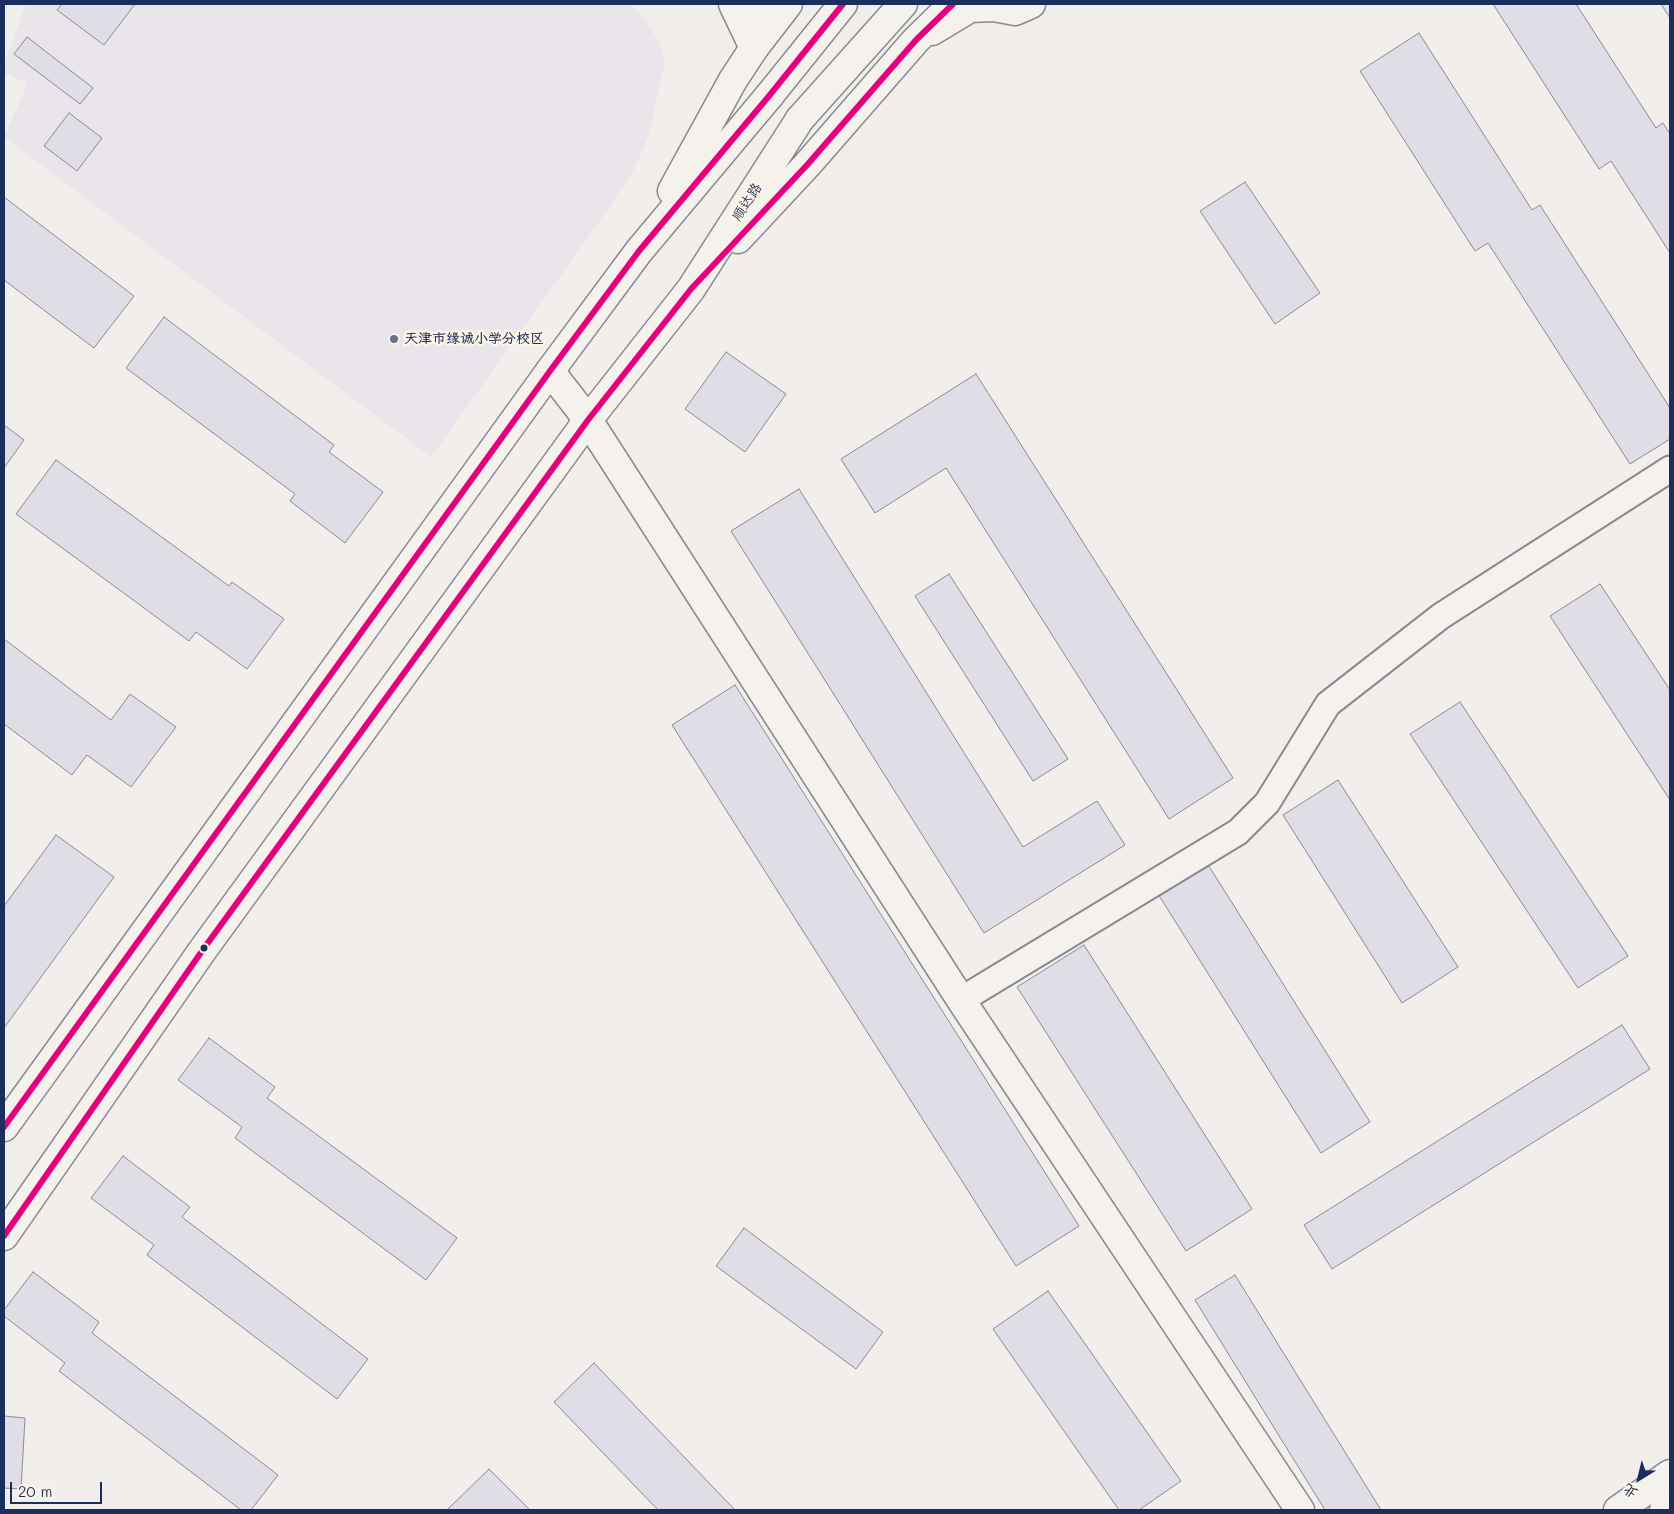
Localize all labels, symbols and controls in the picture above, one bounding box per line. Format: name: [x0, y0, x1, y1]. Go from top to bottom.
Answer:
street label: 顺达路: [729, 180, 765, 224]
place label: 天津市缘诚小学分校区: [404, 331, 544, 347]
marker: 天津市缘诚小学分校区: [388, 333, 400, 345]
unlabelled marker: [199, 943, 209, 953]
north arrow: [1614, 1454, 1664, 1504]
scale bar: [12, 1472, 105, 1504]
text: 北: [1619, 1480, 1641, 1503]
text: 20 m: [18, 1481, 52, 1501]

